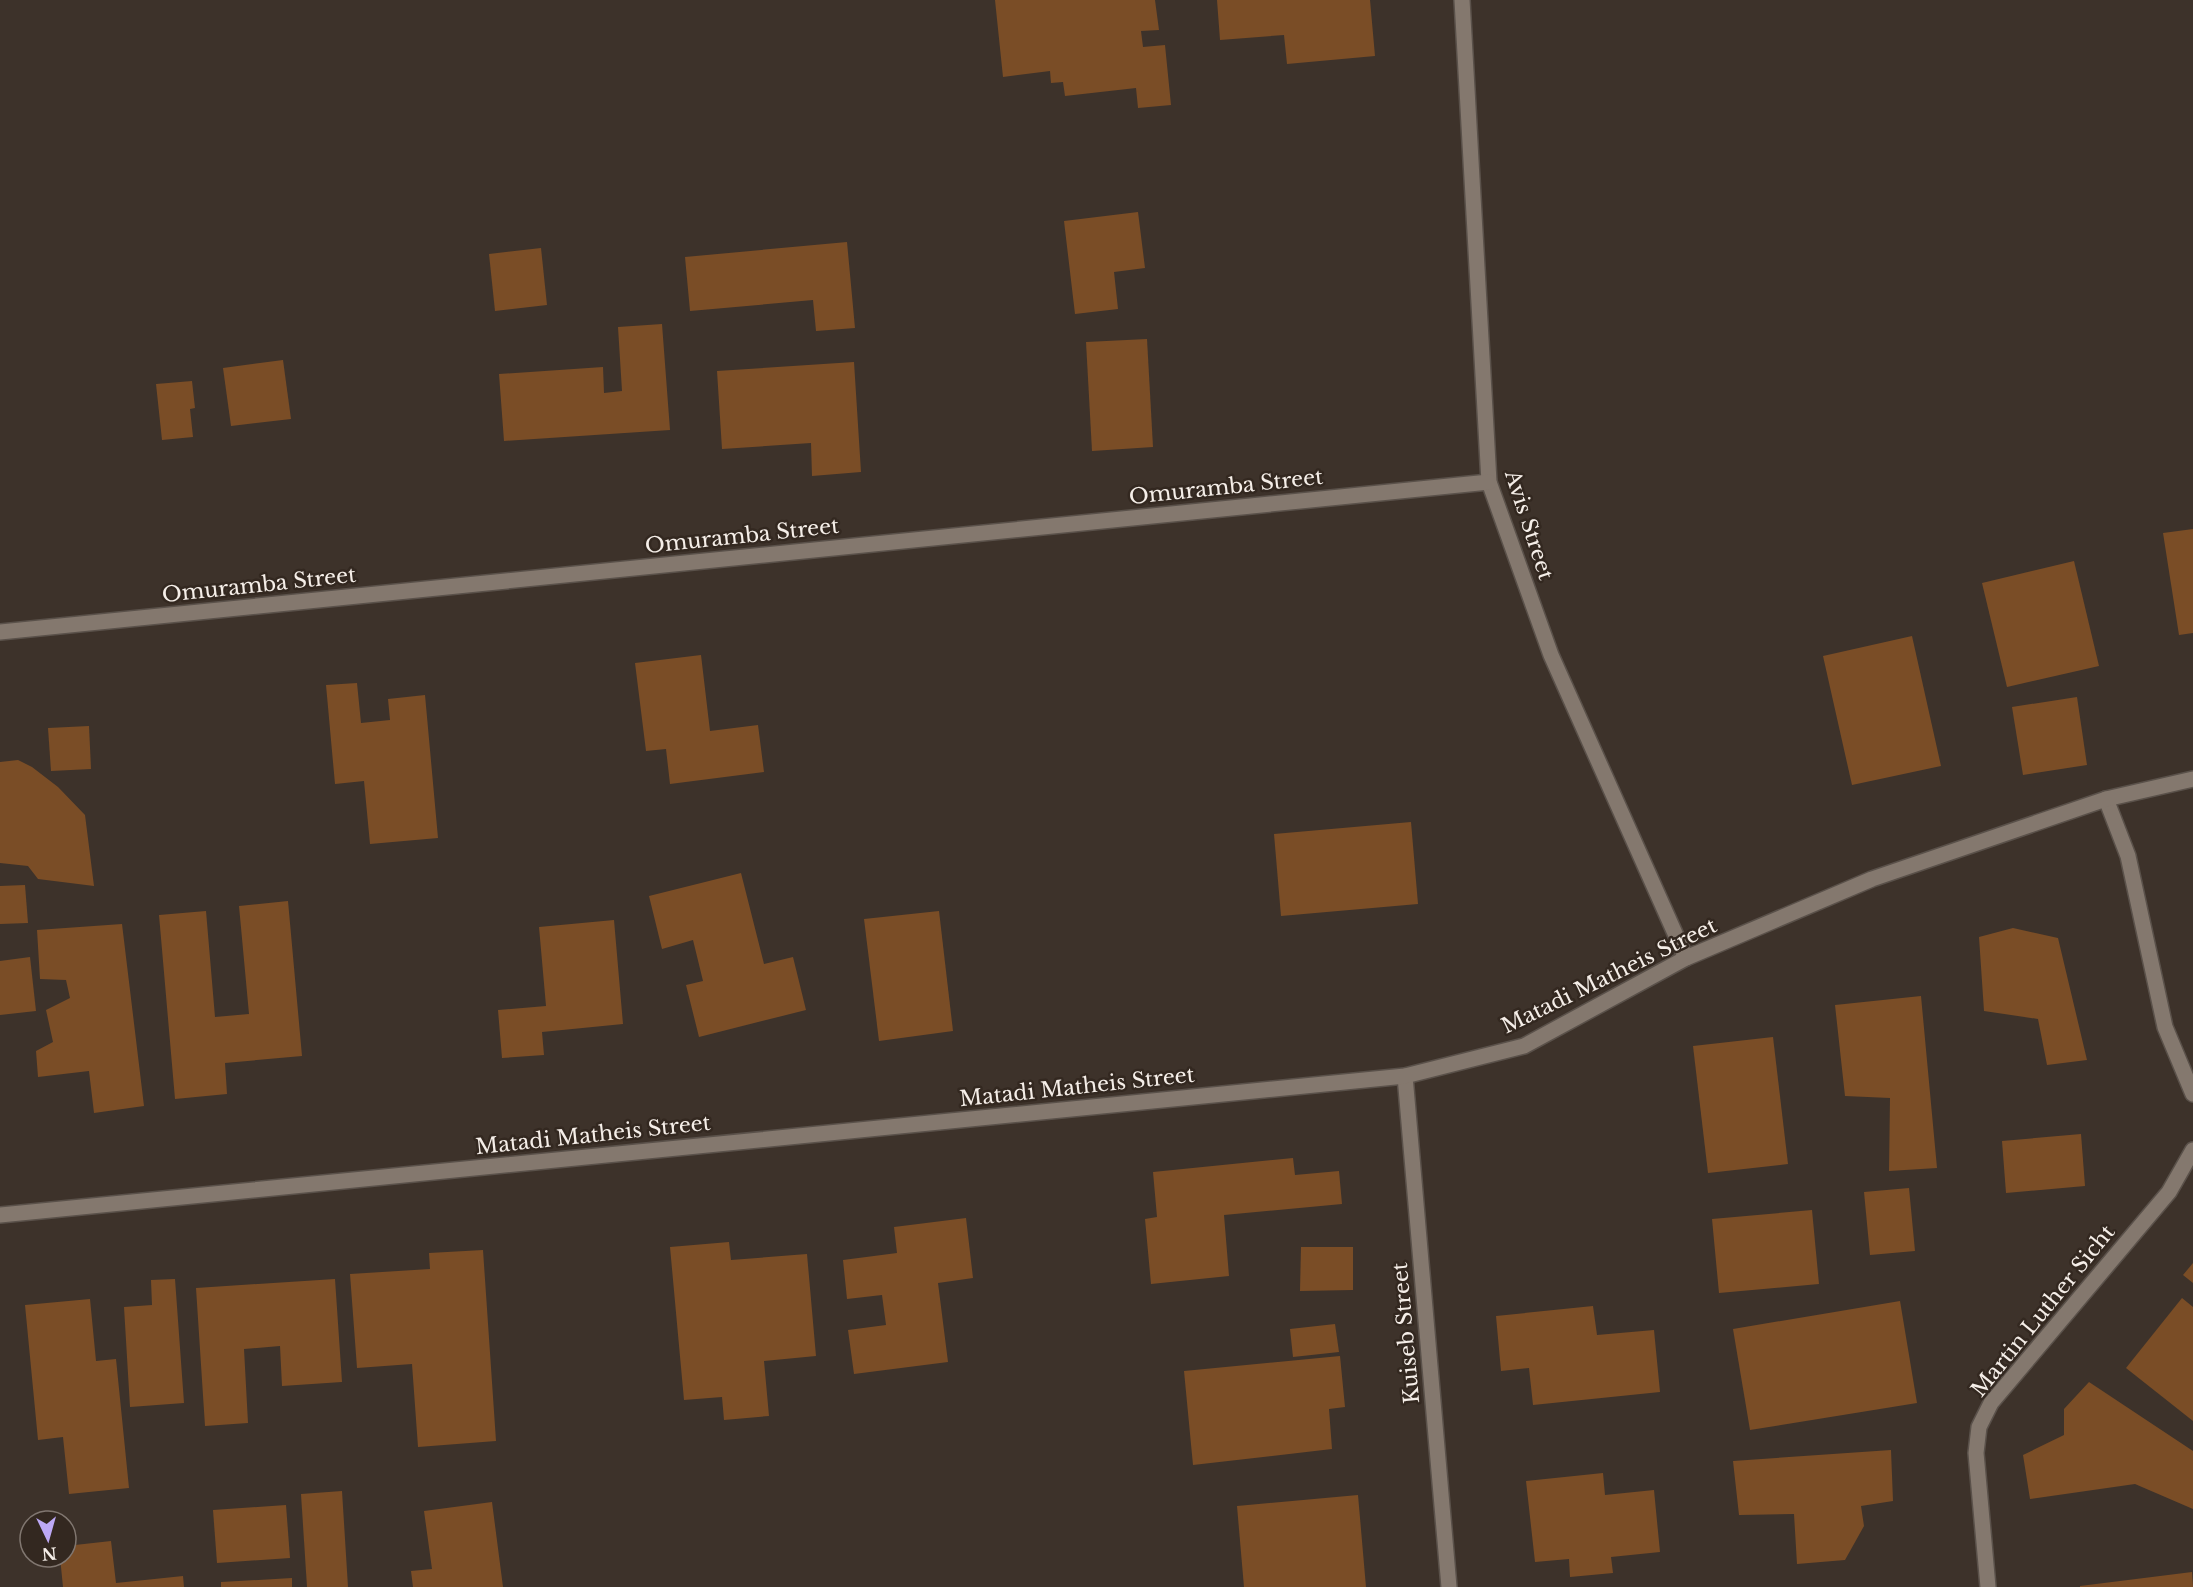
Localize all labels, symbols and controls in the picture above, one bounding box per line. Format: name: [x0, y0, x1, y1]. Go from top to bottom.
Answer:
street label: Omuramba Street: [1128, 464, 1324, 510]
street label: Avis Street: [1499, 466, 1559, 583]
street label: Omuramba Street: [644, 513, 840, 559]
street label: Omuramba Street: [161, 562, 357, 608]
street label: Matadi Matheis Street: [1497, 912, 1721, 1039]
street label: Matadi Matheis Street: [958, 1062, 1196, 1112]
street label: Matadi Matheis Street: [474, 1110, 712, 1160]
street label: Martin Luther Sicht: [1966, 1220, 2120, 1402]
street label: Kuiseb Street: [1387, 1261, 1425, 1405]
north arrow: [18, 1509, 78, 1569]
text: N: [41, 1543, 58, 1565]

